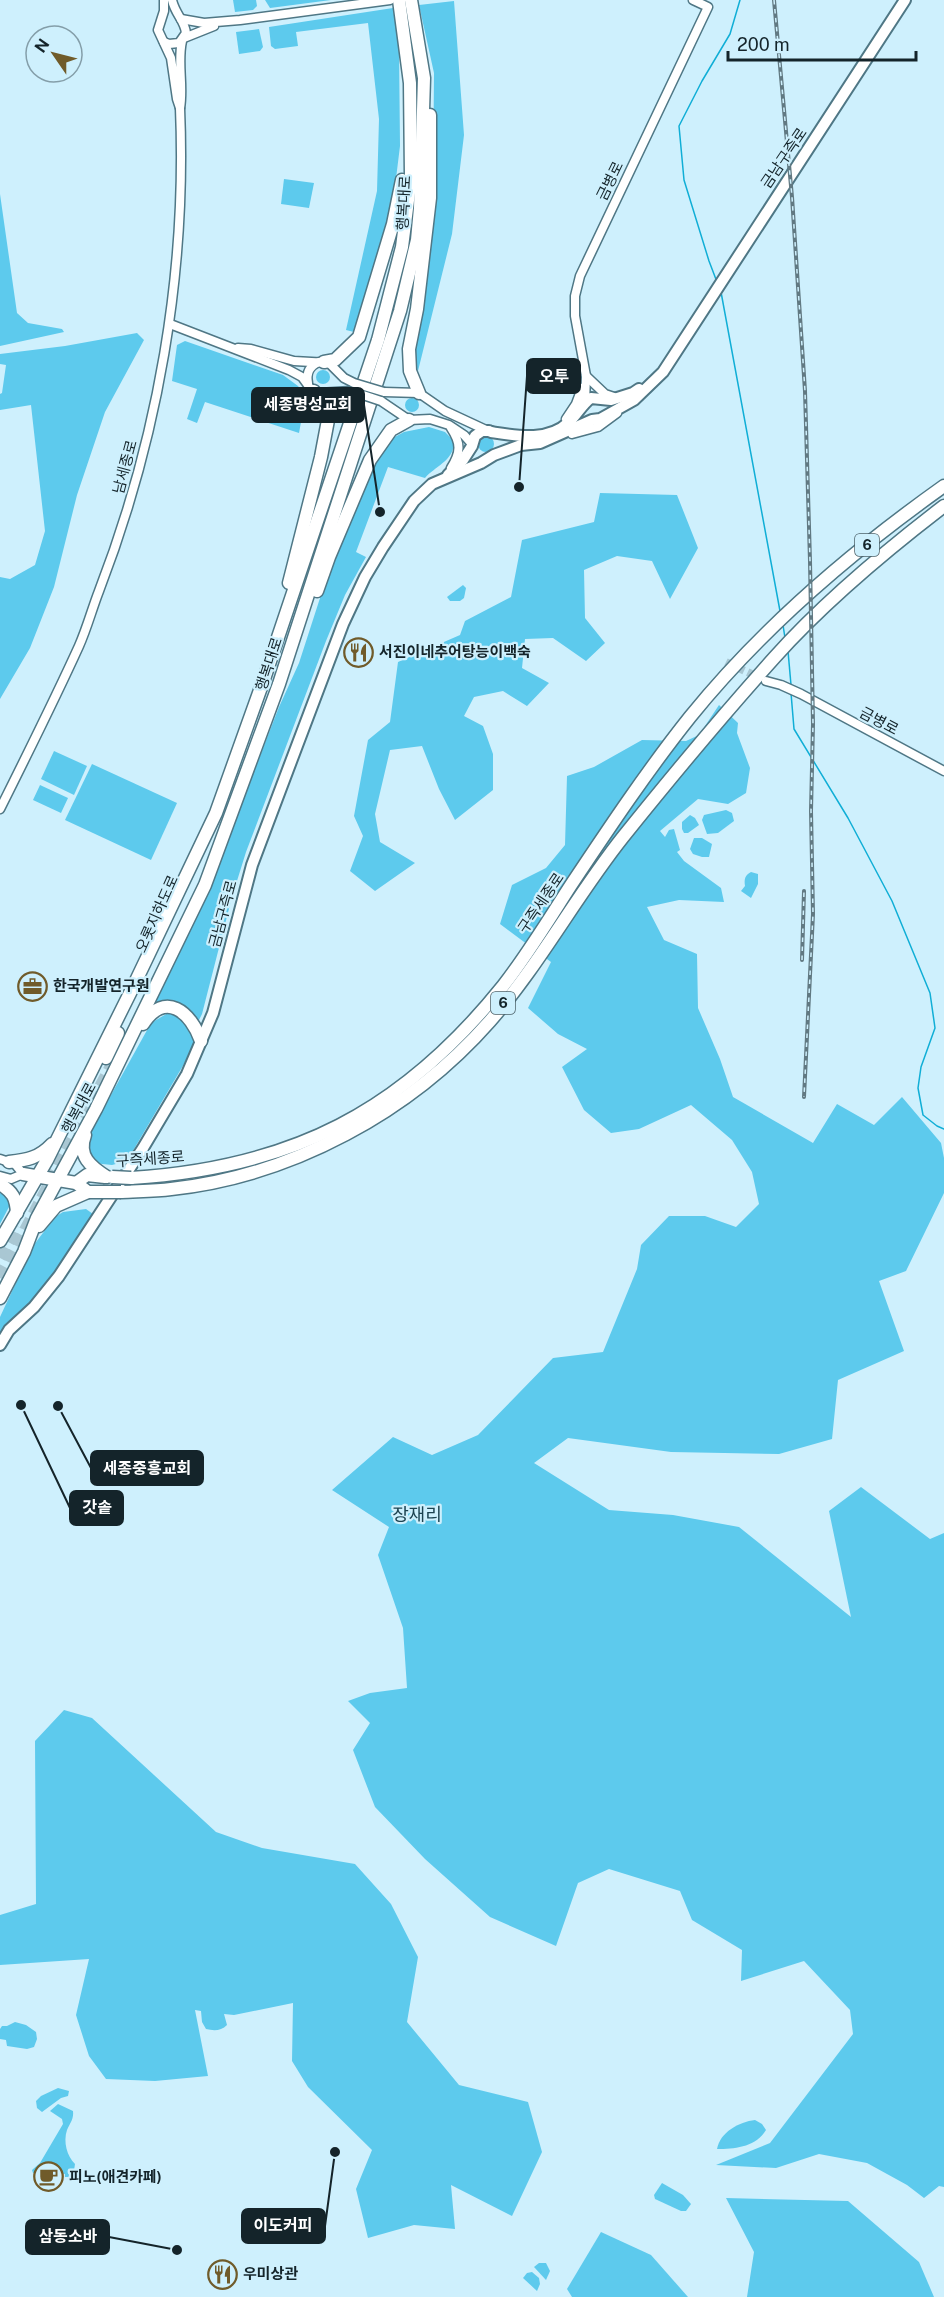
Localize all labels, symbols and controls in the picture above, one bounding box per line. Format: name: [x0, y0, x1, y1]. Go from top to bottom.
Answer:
north arrow: [24, 24, 84, 84]
scale bar: [728, 24, 916, 62]
text: 200 m: [737, 34, 790, 55]
text: N: [31, 35, 53, 56]
street label: 금남구즉로: [757, 124, 810, 191]
street label: 금병로: [593, 158, 626, 203]
street label: 행복대로: [394, 175, 413, 231]
callout: 오투: [527, 359, 580, 393]
text: 오투: [539, 367, 569, 386]
callout: 세종명성교회: [252, 388, 364, 422]
text: 세종명성교회: [264, 395, 352, 414]
street label: 남세종로: [109, 438, 140, 496]
road number: 6: [855, 534, 879, 556]
street label: 행복대로: [252, 635, 285, 693]
restaurant icon: 서진이네추어탕능이백숙: [342, 636, 374, 668]
place label: 서진이네추어탕능이백숙: [379, 643, 531, 660]
street label: 금병로: [857, 703, 902, 738]
street label: 구즉세종로: [514, 869, 567, 936]
street label: 오롯지하도로: [132, 873, 181, 955]
street label: 금남구즉로: [205, 878, 240, 949]
office icon: 한국개발연구원: [16, 970, 48, 1002]
place label: 한국개발연구원: [53, 977, 150, 994]
road number: 6: [491, 992, 515, 1014]
street label: 행복대로: [58, 1079, 99, 1136]
street label: 구즉세종로: [115, 1148, 185, 1169]
callout: 세종중흥교회: [91, 1451, 203, 1485]
text: 세종중흥교회: [103, 1459, 191, 1478]
callout: 갓솥: [70, 1491, 123, 1525]
text: 갓솥: [82, 1498, 112, 1517]
district label: 장재리: [392, 1504, 442, 1525]
cafe icon: 피노(애견카페): [32, 2161, 64, 2193]
place label: 피노(애견카페): [69, 2168, 162, 2185]
callout: 이도커피: [242, 2209, 325, 2243]
text: 이도커피: [254, 2216, 312, 2235]
callout: 삼동소바: [26, 2220, 109, 2254]
text: 삼동소바: [39, 2227, 98, 2246]
restaurant icon: 우미상관: [206, 2258, 238, 2290]
place label: 우미상관: [243, 2265, 298, 2282]

